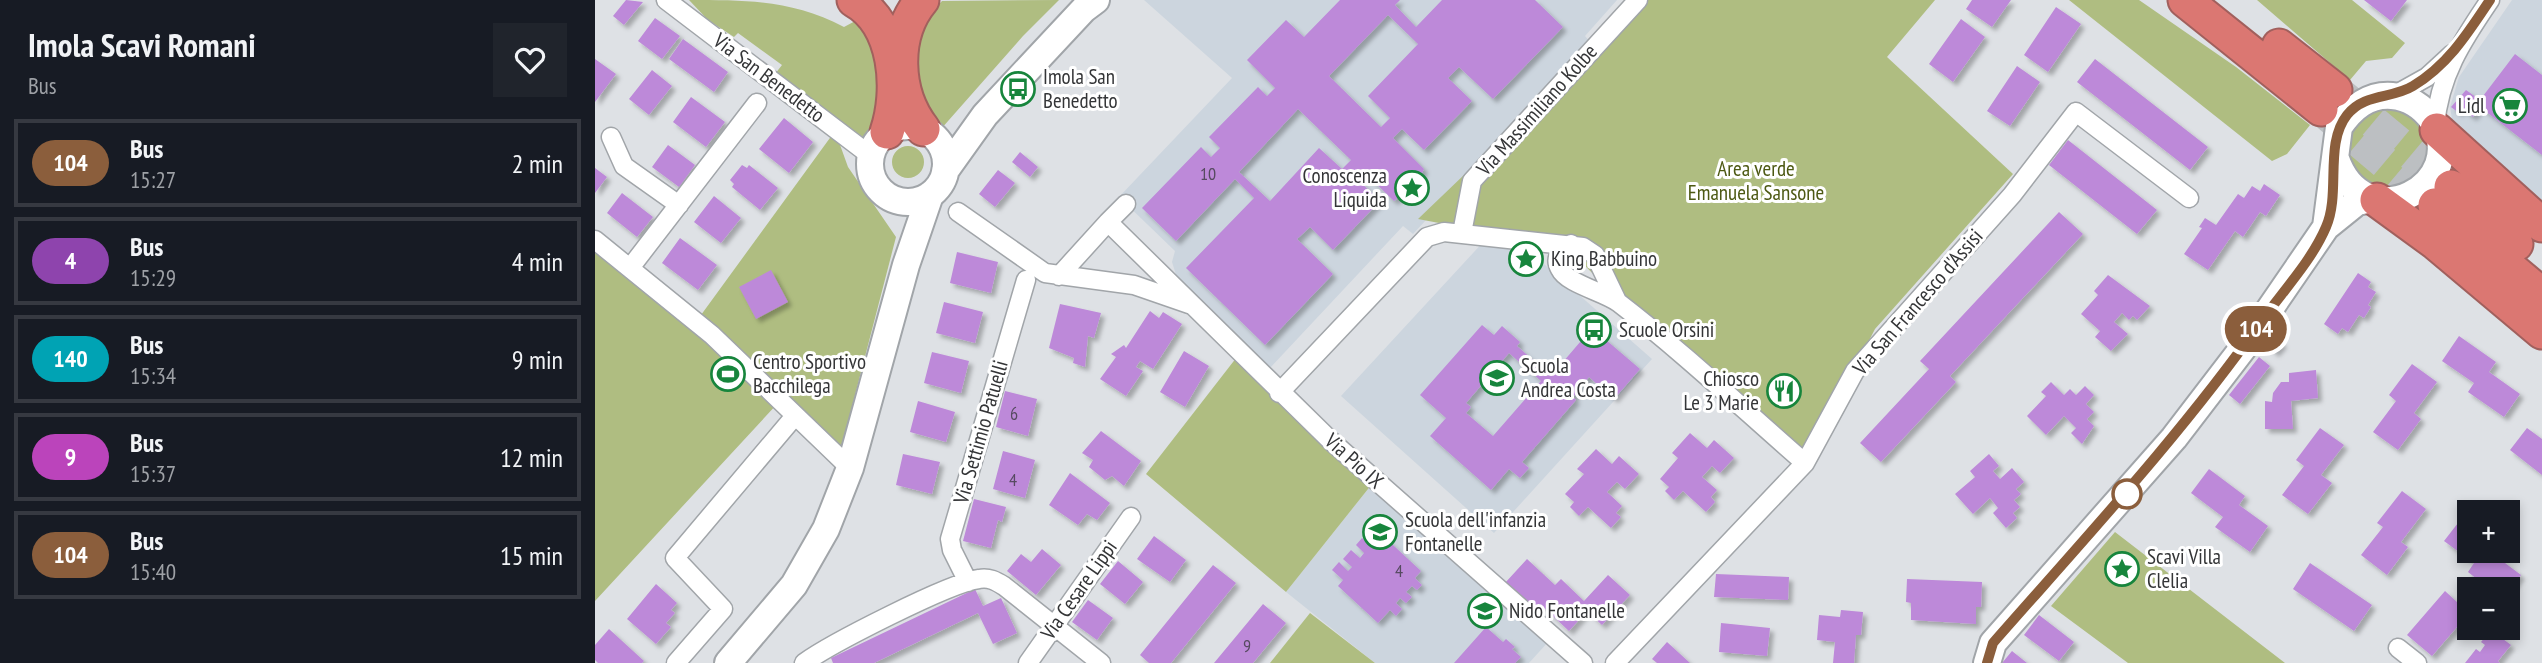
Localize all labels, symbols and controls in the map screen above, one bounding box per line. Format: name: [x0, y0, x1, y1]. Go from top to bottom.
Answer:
text: Imola Scavi Romani: [28, 23, 256, 66]
button: heart: [493, 23, 567, 97]
street label: Via San Benedetto: [707, 26, 830, 128]
street label: Via Massimiliano Kolbe: [1470, 38, 1603, 182]
place label: Imola San Benedetto: [1043, 63, 1118, 114]
bus stop icon: Imola San Benedetto: [999, 70, 1037, 108]
text: Bus: [28, 71, 57, 100]
supermarket icon: Lidl: [2491, 87, 2529, 125]
place label: Lidl: [2458, 92, 2485, 119]
text: Bus: [130, 132, 163, 165]
text: 104: [53, 147, 88, 178]
text: 2 min: [512, 147, 563, 180]
park label: Area verde Emanuela Sansone: [1688, 155, 1824, 206]
house number: 10: [1200, 162, 1216, 185]
place label: Conoscenza Liquida: [1303, 162, 1387, 213]
text: 15:27: [130, 165, 176, 194]
place icon: Conoscenza Liquida: [1393, 169, 1431, 207]
street label: Via San Francesco d'Assisi: [1846, 223, 1988, 381]
text: Bus: [130, 230, 163, 263]
place icon: King Babbuino: [1507, 240, 1545, 278]
text: 4: [65, 245, 76, 276]
text: 4 min: [512, 245, 563, 278]
place label: King Babbuino: [1551, 245, 1657, 272]
text: 15:29: [130, 263, 176, 292]
line badge: 104: [2216, 306, 2296, 352]
bus stop icon: Scuole Orsini: [1575, 311, 1613, 349]
text: 104: [2239, 313, 2273, 344]
place label: Scuole Orsini: [1619, 316, 1714, 343]
text: Bus: [130, 328, 163, 361]
text: 140: [53, 343, 88, 374]
text: 9 min: [512, 343, 563, 376]
place label: Centro Sportivo Bacchilega: [753, 348, 866, 399]
place label: Scuola Andrea Costa: [1521, 352, 1616, 403]
sports icon: Centro Sportivo Bacchilega: [709, 355, 747, 393]
street label: Via Settimio Patuelli: [947, 357, 1014, 508]
school or university icon: Scuola Andrea Costa: [1478, 359, 1516, 397]
text: 15:34: [130, 361, 176, 390]
place label: Chiosco Le 3 Marie: [1683, 365, 1759, 416]
restaurant icon: Chiosco Le 3 Marie: [1765, 372, 1803, 410]
house number: 6: [1010, 402, 1018, 425]
text: Bus: [130, 426, 163, 459]
street label: Via Pio IX: [1319, 426, 1390, 494]
text: 9: [65, 441, 76, 472]
text: 12 min: [500, 441, 563, 474]
text: 15:37: [130, 459, 176, 488]
house number: 4: [1009, 468, 1017, 491]
unlabelled marker: [2112, 479, 2142, 509]
map controls: [2457, 500, 2520, 640]
button: +: [2457, 500, 2520, 563]
place label: Scuola dell'infanzia Fontanelle: [1405, 506, 1546, 557]
school or university icon: Scuola dell'infanzia Fontanelle: [1361, 513, 1399, 551]
text: Bus: [130, 524, 163, 557]
street label: Via Cesare Lippi: [1034, 535, 1123, 646]
text: 104: [53, 539, 88, 570]
text: 15 min: [500, 539, 563, 572]
place label: Scavi Villa Clelia: [2147, 543, 2221, 594]
place icon: Scavi Villa Clelia: [2103, 550, 2141, 588]
text: 15:40: [130, 557, 176, 586]
house number: 4: [1395, 559, 1403, 582]
button: −: [2457, 577, 2520, 640]
school or university icon: Nido Fontanelle: [1466, 592, 1504, 630]
place label: Nido Fontanelle: [1509, 597, 1625, 624]
house number: 9: [1243, 634, 1251, 657]

